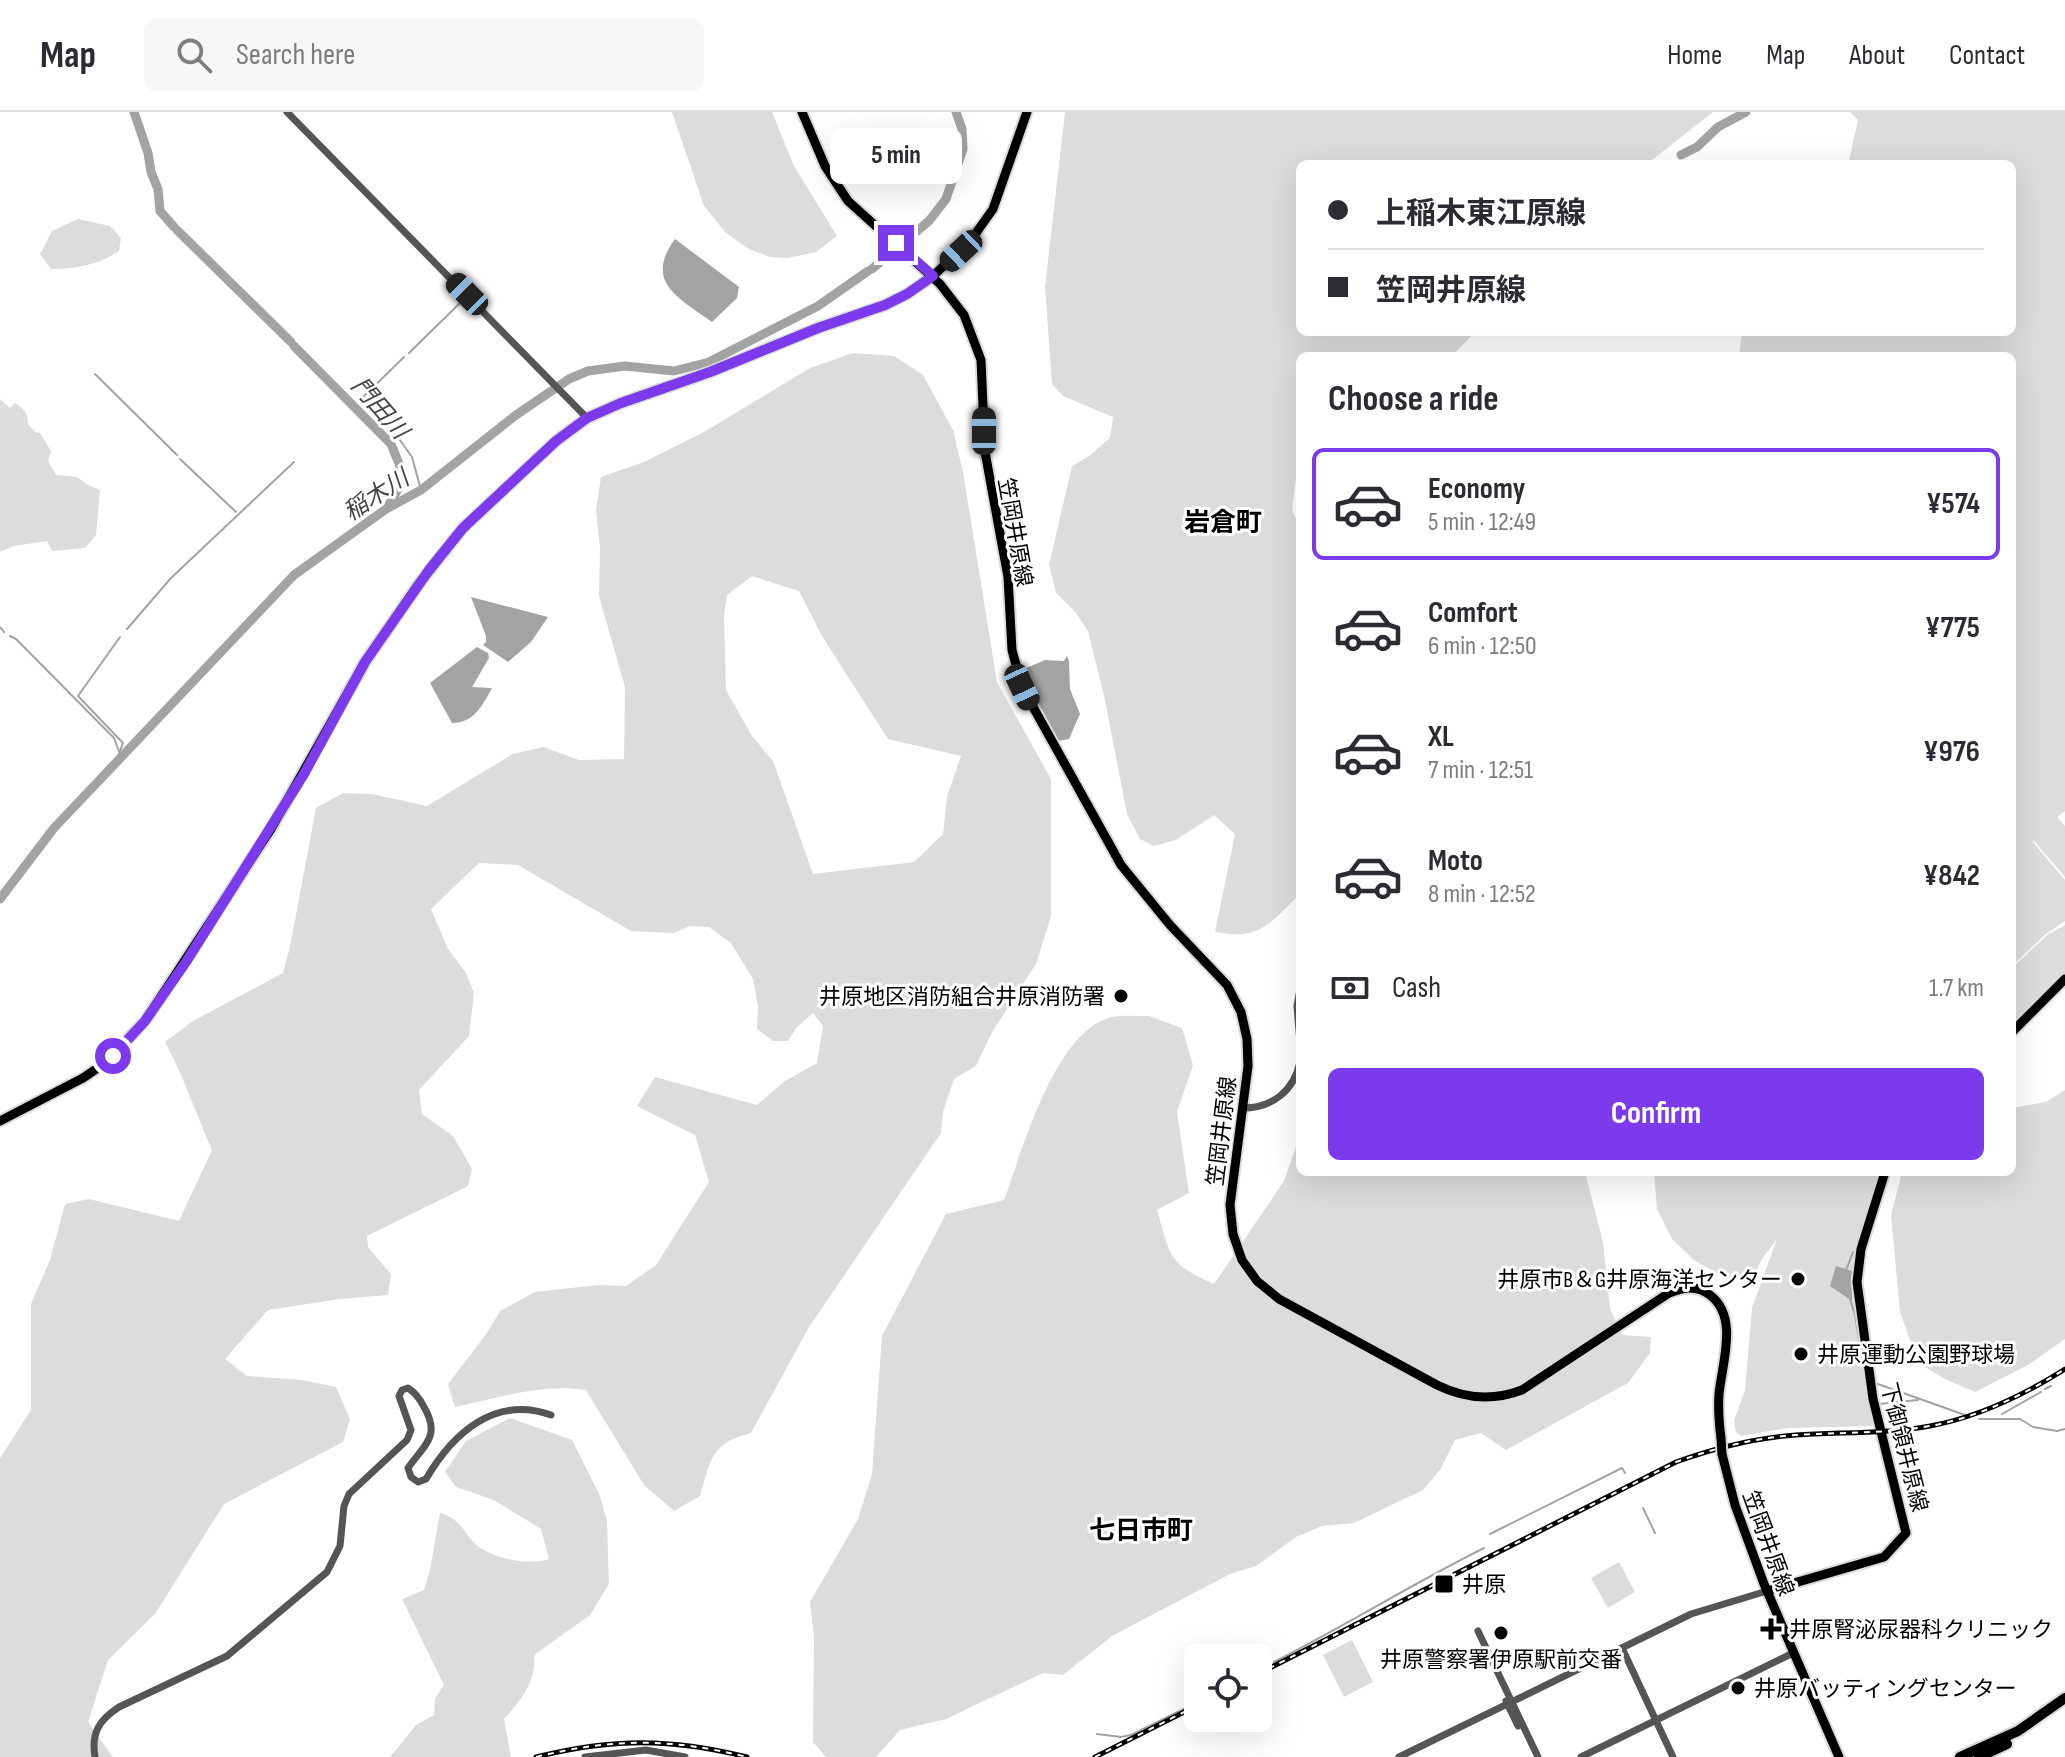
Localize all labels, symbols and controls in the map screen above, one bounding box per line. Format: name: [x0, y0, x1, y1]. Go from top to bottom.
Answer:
search box: [144, 19, 704, 91]
text: Map: [40, 33, 96, 78]
icon: search: [172, 33, 216, 77]
text: Search here: [236, 37, 355, 73]
text: Home: [1667, 39, 1722, 72]
text: Map: [1766, 39, 1805, 72]
text: About: [1849, 39, 1905, 72]
text: Contact: [1949, 39, 2025, 72]
callout: 5 min: [830, 127, 962, 183]
text: 5 min: [871, 140, 921, 171]
text: 上稲木東江原線: [1376, 196, 1586, 232]
route end: [878, 225, 914, 261]
car: [935, 226, 987, 276]
car: [442, 269, 492, 319]
text: 笠岡井原線: [1376, 273, 1526, 309]
water label: 門田川: [345, 372, 416, 447]
text: Choose a ride: [1328, 378, 1499, 421]
car: [972, 407, 996, 455]
water label: 稲木川: [338, 462, 417, 527]
icon: car: [1332, 468, 1404, 540]
text: Economy: [1428, 471, 1525, 507]
street label: 笠岡井原線: [992, 476, 1037, 589]
text: ¥574: [1926, 486, 1980, 522]
text: 5 min · 12:49: [1428, 507, 1536, 538]
district label: 岩倉町: [1184, 508, 1262, 539]
icon: car: [1332, 592, 1404, 664]
text: Comfort: [1428, 595, 1518, 631]
text: ¥775: [1925, 610, 1980, 646]
text: 6 min · 12:50: [1428, 631, 1537, 662]
car: [1001, 660, 1043, 714]
icon: car: [1332, 716, 1404, 788]
text: XL: [1428, 719, 1454, 755]
text: ¥976: [1923, 734, 1980, 770]
text: 7 min · 12:51: [1428, 755, 1533, 786]
icon: car: [1332, 840, 1404, 912]
text: Moto: [1428, 843, 1483, 879]
text: ¥842: [1923, 858, 1980, 894]
text: 8 min · 12:52: [1428, 879, 1536, 910]
icon: cash: [1328, 966, 1372, 1010]
text: Cash: [1392, 970, 1441, 1006]
text: 1.7 km: [1929, 973, 1984, 1004]
place label: 井原地区消防組合井原消防署: [819, 984, 1105, 1011]
marker: 井原地区消防組合井原消防署: [1112, 987, 1130, 1005]
route start: [95, 1038, 131, 1074]
button: Confirm: [1328, 1068, 1984, 1160]
street label: 笠岡井原線: [1202, 1075, 1243, 1187]
place label: 井原市B＆G井原海洋センター: [1497, 1267, 1782, 1294]
marker: 井原市B＆G井原海洋センター: [1789, 1270, 1807, 1288]
place label: 井原運動公園野球場: [1817, 1342, 2015, 1369]
marker: 井原運動公園野球場: [1792, 1345, 1810, 1363]
street label: 下御領井原線: [1874, 1380, 1933, 1515]
street label: 笠岡井原線: [1736, 1487, 1799, 1600]
district label: 七日市町: [1089, 1516, 1193, 1547]
place label: 井原: [1462, 1572, 1506, 1599]
marker: 井原: [1433, 1573, 1455, 1595]
place label: 井原腎泌尿器科クリニック: [1789, 1617, 2053, 1644]
marker: 井原腎泌尿器科クリニック: [1760, 1618, 1782, 1640]
marker: 井原警察署伊原駅前交番: [1492, 1624, 1510, 1642]
map controls: [1184, 1644, 1272, 1732]
button: locate: [1184, 1644, 1272, 1732]
place label: 井原警察署伊原駅前交番: [1380, 1647, 1622, 1674]
place label: 井原バッティングセンター: [1754, 1676, 2017, 1703]
marker: 井原バッティングセンター: [1729, 1679, 1747, 1697]

